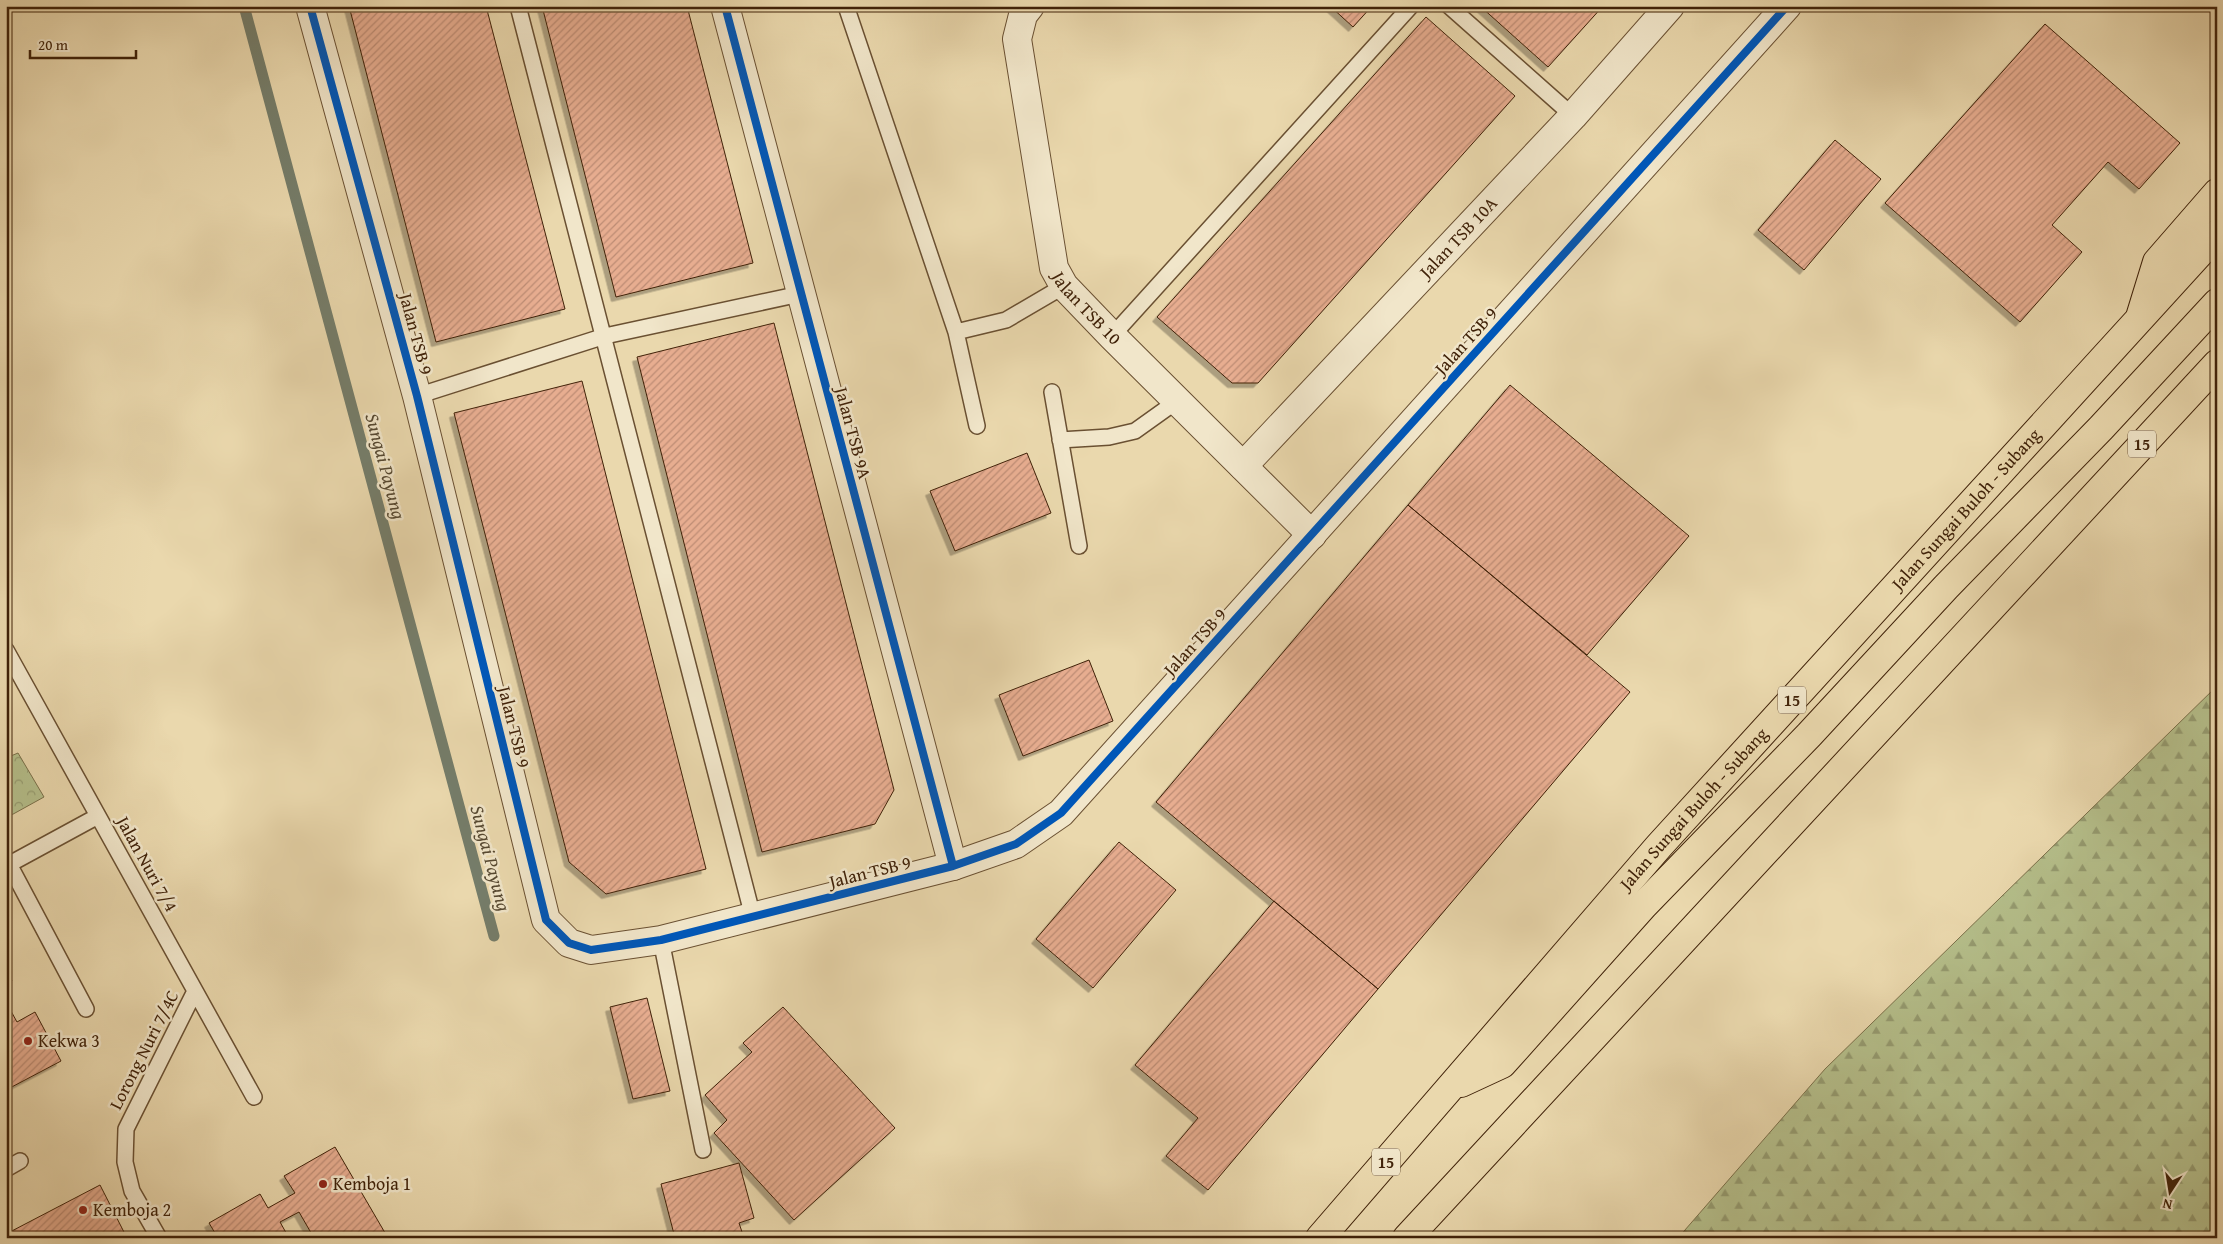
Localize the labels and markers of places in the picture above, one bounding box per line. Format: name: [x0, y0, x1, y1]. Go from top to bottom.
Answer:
place label: Kekwa 3: [38, 1027, 100, 1054]
marker: Kekwa 3: [22, 1035, 34, 1047]
place label: Kemboja 1: [333, 1170, 411, 1197]
marker: Kemboja 1: [317, 1178, 329, 1190]
place label: Kemboja 2: [93, 1196, 171, 1223]
marker: Kemboja 2: [77, 1204, 89, 1216]

